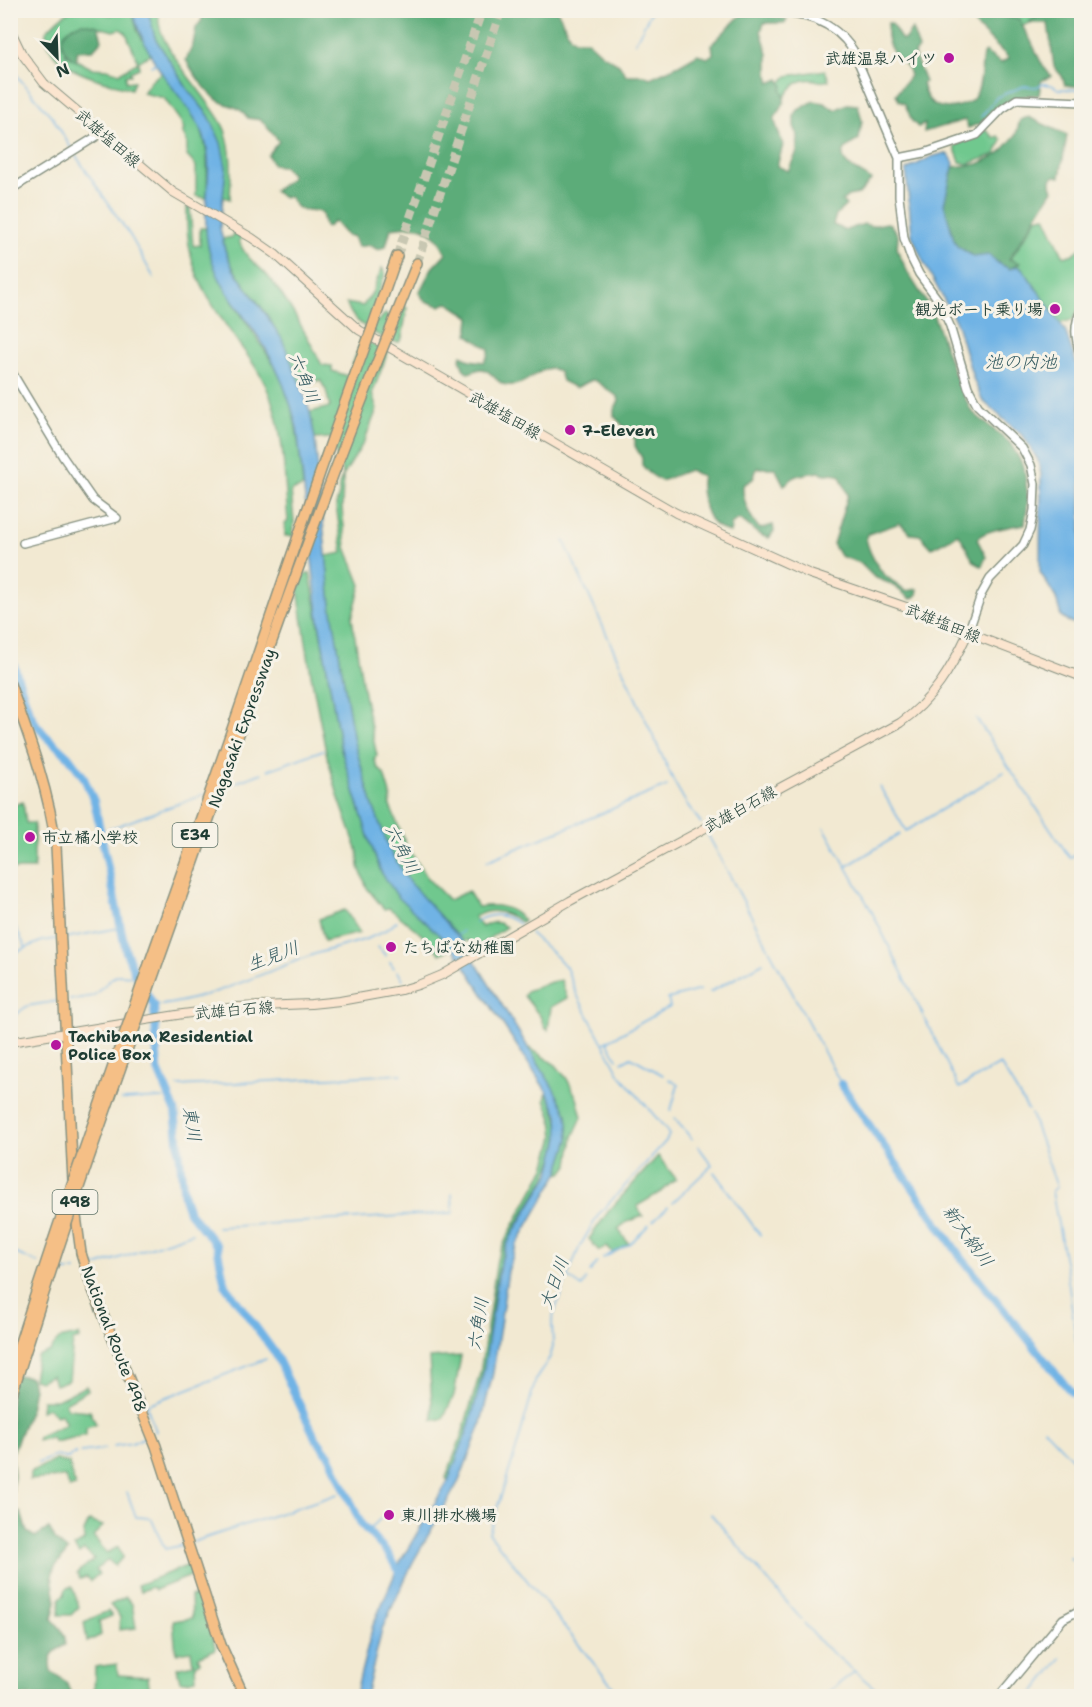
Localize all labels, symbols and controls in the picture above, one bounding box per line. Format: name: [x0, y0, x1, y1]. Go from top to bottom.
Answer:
north arrow: [27, 27, 87, 87]
place label: 武雄温泉ハイツ: [825, 48, 937, 69]
marker: 武雄温泉ハイツ: [942, 51, 956, 65]
text: N: [53, 58, 73, 82]
street label: 武雄塩田線: [71, 104, 145, 172]
place label: 観光ボート乗り場: [915, 299, 1043, 320]
marker: 観光ボート乗り場: [1048, 302, 1062, 316]
water label: 六角川: [283, 348, 325, 408]
water label: 池の内池: [985, 350, 1058, 374]
street label: 武雄塩田線: [465, 386, 545, 444]
place label: 7-Eleven: [582, 420, 655, 441]
marker: 7-Eleven: [563, 423, 577, 437]
street label: 武雄塩田線: [902, 598, 984, 648]
street label: Nagasaki Expressway: [203, 645, 281, 811]
street label: 武雄白石線: [700, 780, 780, 838]
water label: 六角川: [379, 819, 425, 879]
road number: E34: [172, 823, 218, 847]
place label: 市立橘小学校: [42, 827, 138, 848]
marker: 市立橘小学校: [23, 830, 37, 844]
water label: 生見川: [244, 935, 302, 977]
place label: たちばな幼稚園: [403, 937, 515, 958]
marker: たちばな幼稚園: [384, 940, 398, 954]
street label: 武雄白石線: [193, 996, 275, 1024]
place label: Tachibana Residential Police Box: [68, 1026, 254, 1065]
marker: Tachibana Residential Police Box: [49, 1038, 63, 1052]
water label: 東川: [177, 1104, 207, 1144]
road number: 498: [52, 1190, 98, 1214]
water label: 新大納川: [937, 1200, 999, 1272]
water label: 大日川: [533, 1254, 575, 1312]
street label: National Route 498: [76, 1263, 152, 1415]
water label: 六角川: [462, 1295, 494, 1353]
place label: 東川排水機場: [401, 1505, 497, 1526]
marker: 東川排水機場: [382, 1508, 396, 1522]

